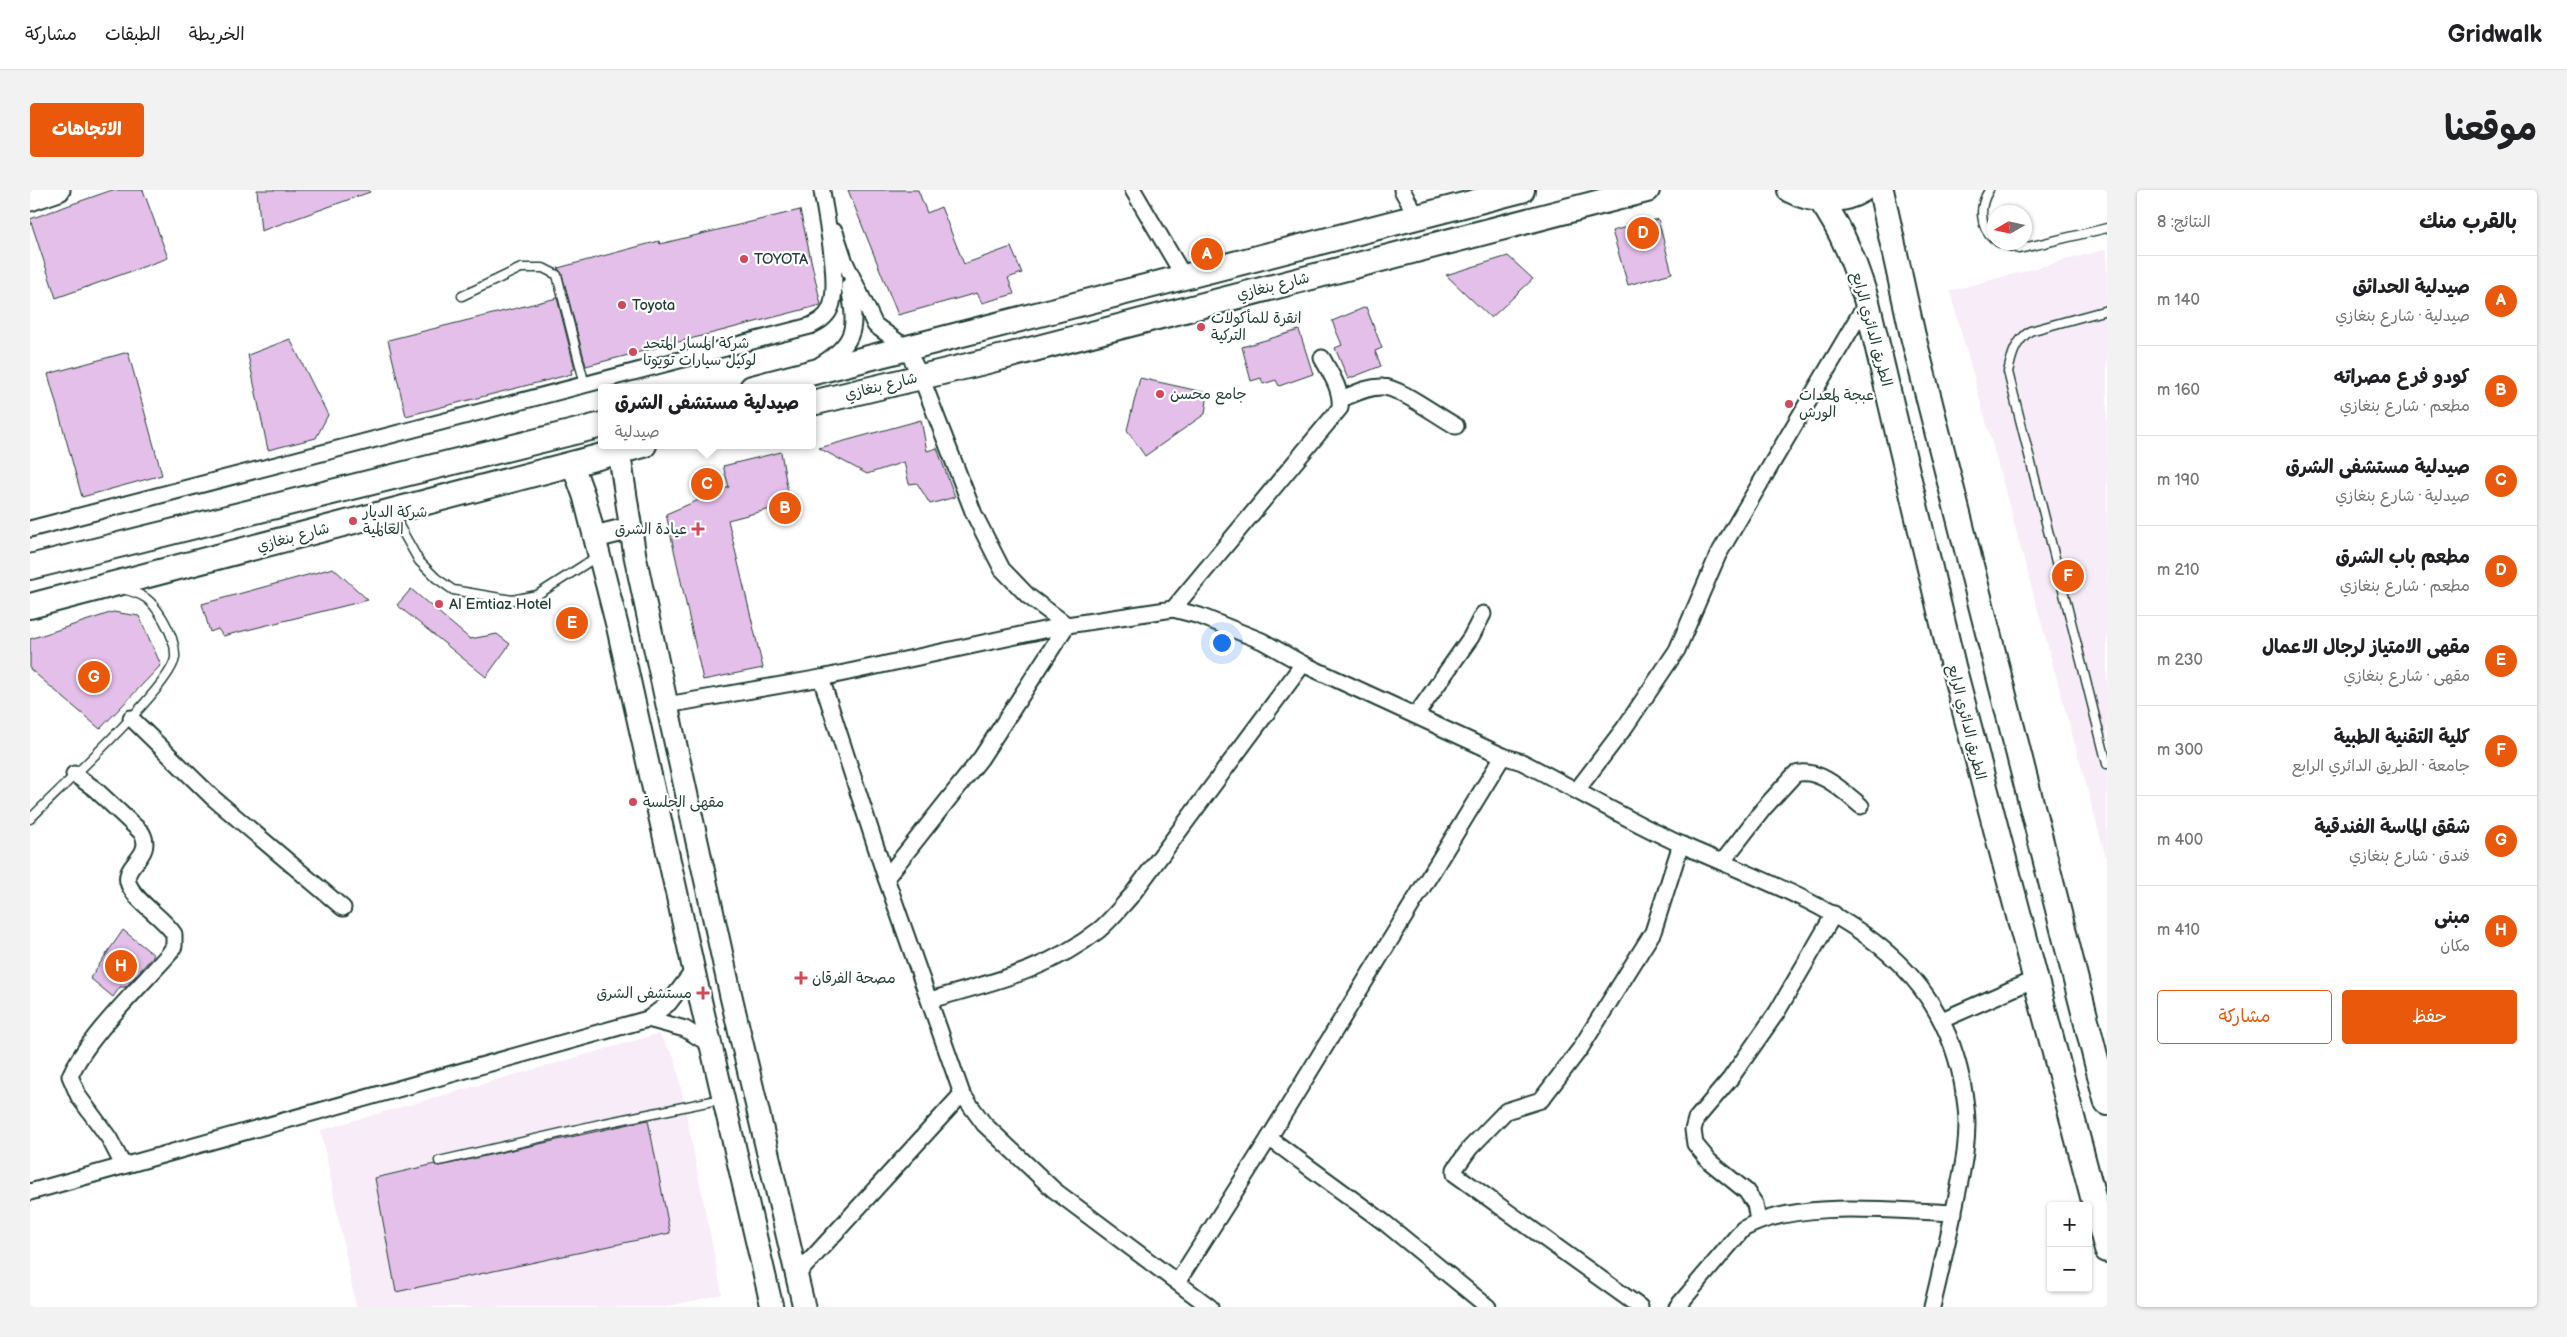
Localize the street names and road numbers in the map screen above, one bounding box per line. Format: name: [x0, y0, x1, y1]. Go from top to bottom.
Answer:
street label: شارع بنغازي: [1235, 268, 1312, 306]
street label: الطريق الدائري الرابع: [1846, 270, 1896, 389]
street label: شارع بنغازي: [843, 368, 920, 406]
street label: شارع بنغازي: [255, 519, 332, 557]
street label: الطريق الدائري الرابع: [1942, 662, 1990, 782]

